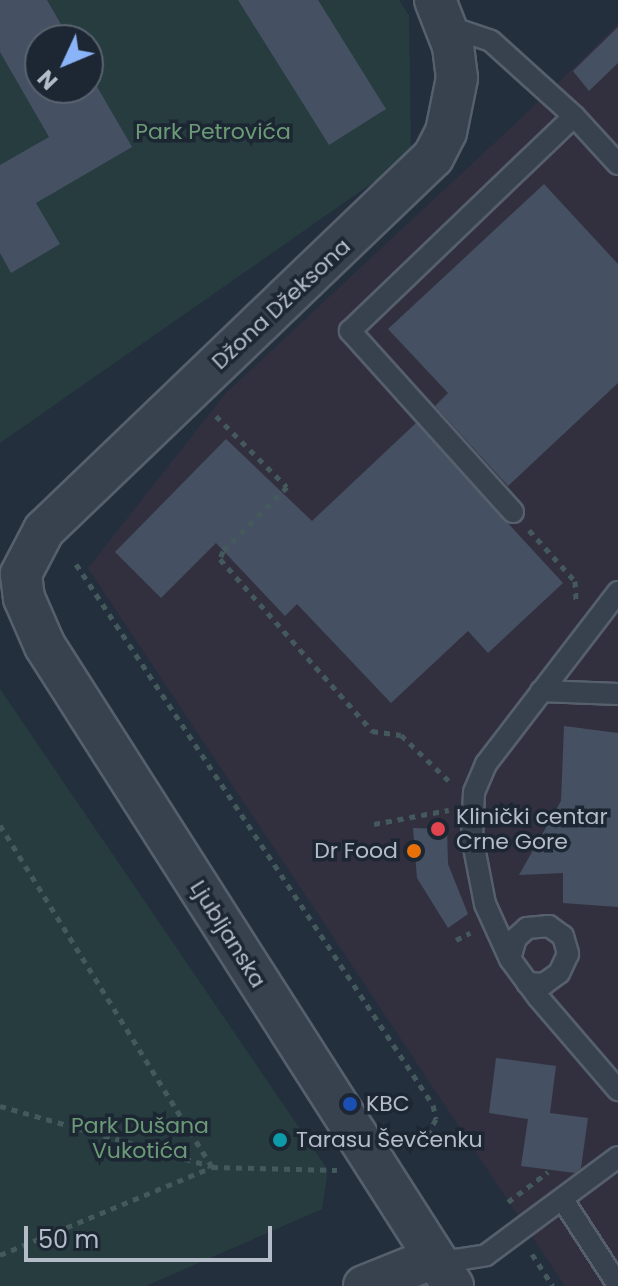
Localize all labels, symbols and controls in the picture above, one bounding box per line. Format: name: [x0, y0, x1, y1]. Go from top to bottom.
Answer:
north arrow: [24, 24, 104, 104]
text: N: [31, 63, 65, 96]
park label: Park Petrovića: [135, 119, 291, 145]
street label: Džona Džeksona: [206, 233, 356, 375]
place label: Klinički centar Crne Gore: [456, 803, 608, 854]
marker: Klinički centar Crne Gore: [427, 818, 449, 840]
place label: Dr Food: [314, 838, 398, 864]
marker: Dr Food: [405, 842, 423, 860]
street label: Ljubljanska: [185, 876, 271, 992]
place label: KBC: [366, 1091, 410, 1117]
marker: KBC: [341, 1095, 359, 1113]
park label: Park Dušana Vukotića: [71, 1112, 209, 1164]
place label: Tarasu Ševčenku: [296, 1127, 483, 1153]
marker: Tarasu Ševčenku: [271, 1131, 289, 1149]
scale bar: [28, 1210, 276, 1260]
text: 50 m: [38, 1223, 99, 1256]

